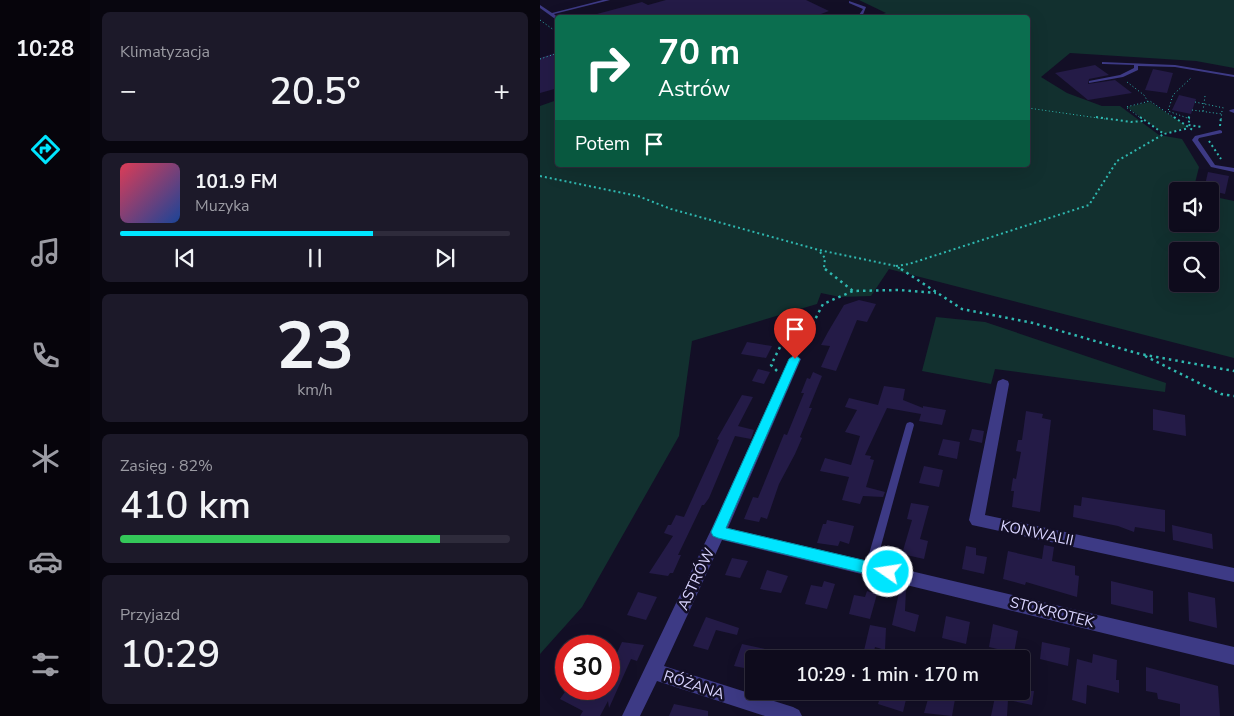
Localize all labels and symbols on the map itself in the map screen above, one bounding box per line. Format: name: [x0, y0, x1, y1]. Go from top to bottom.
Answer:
pin: [774, 308, 816, 359]
street label: KONWALII: [999, 516, 1075, 550]
street label: ASTRÓW: [672, 544, 719, 613]
position arrow: [861, 545, 913, 597]
street label: STOKROTEK: [1008, 592, 1097, 632]
speed limit sign: 30: [555, 635, 620, 700]
street label: RÓŻANA: [661, 665, 727, 704]

